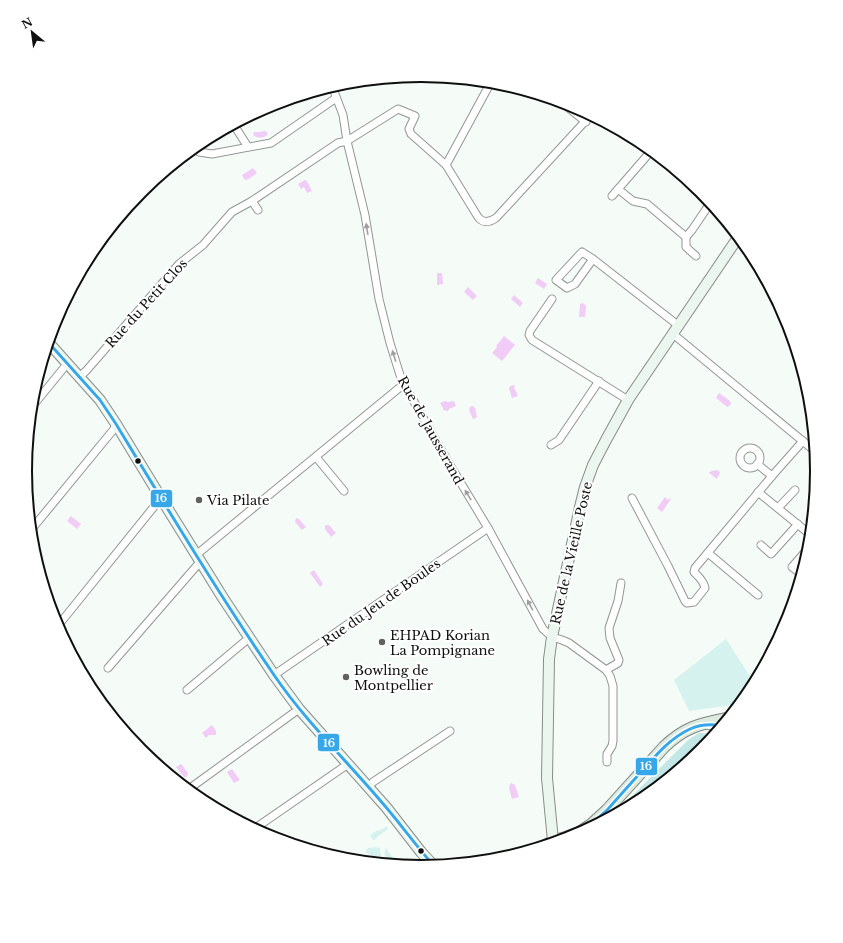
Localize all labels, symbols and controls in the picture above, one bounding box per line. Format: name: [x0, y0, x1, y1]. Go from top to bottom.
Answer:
north arrow: [12, 12, 52, 52]
text: N: [19, 14, 36, 32]
one-way arrow: [364, 223, 370, 235]
street label: Rue du Petit Clos: [102, 255, 191, 352]
one-way arrow: [391, 350, 397, 362]
street label: Rue de Jausserand: [394, 373, 467, 488]
unlabelled marker: [133, 456, 143, 466]
street label: Rue de la Vieille Poste: [547, 480, 596, 626]
line badge: 16: [150, 489, 173, 508]
one-way arrow: [464, 490, 472, 500]
text: 16: [155, 491, 167, 505]
place label: Via Pilate: [206, 492, 269, 509]
marker: Via Pilate: [194, 495, 204, 505]
street label: Rue du Jeu de Boules: [319, 555, 444, 650]
one-way arrow: [527, 600, 533, 611]
place label: EHPAD Korian La Pompignane: [390, 627, 495, 659]
marker: EHPAD Korian La Pompignane: [377, 637, 387, 647]
place label: Bowling de Montpellier: [354, 662, 434, 694]
marker: Bowling de Montpellier: [341, 672, 351, 682]
line badge: 16: [317, 733, 340, 752]
text: 16: [323, 736, 335, 750]
line badge: 16: [635, 757, 658, 776]
text: 16: [640, 759, 652, 773]
unlabelled marker: [416, 846, 426, 856]

